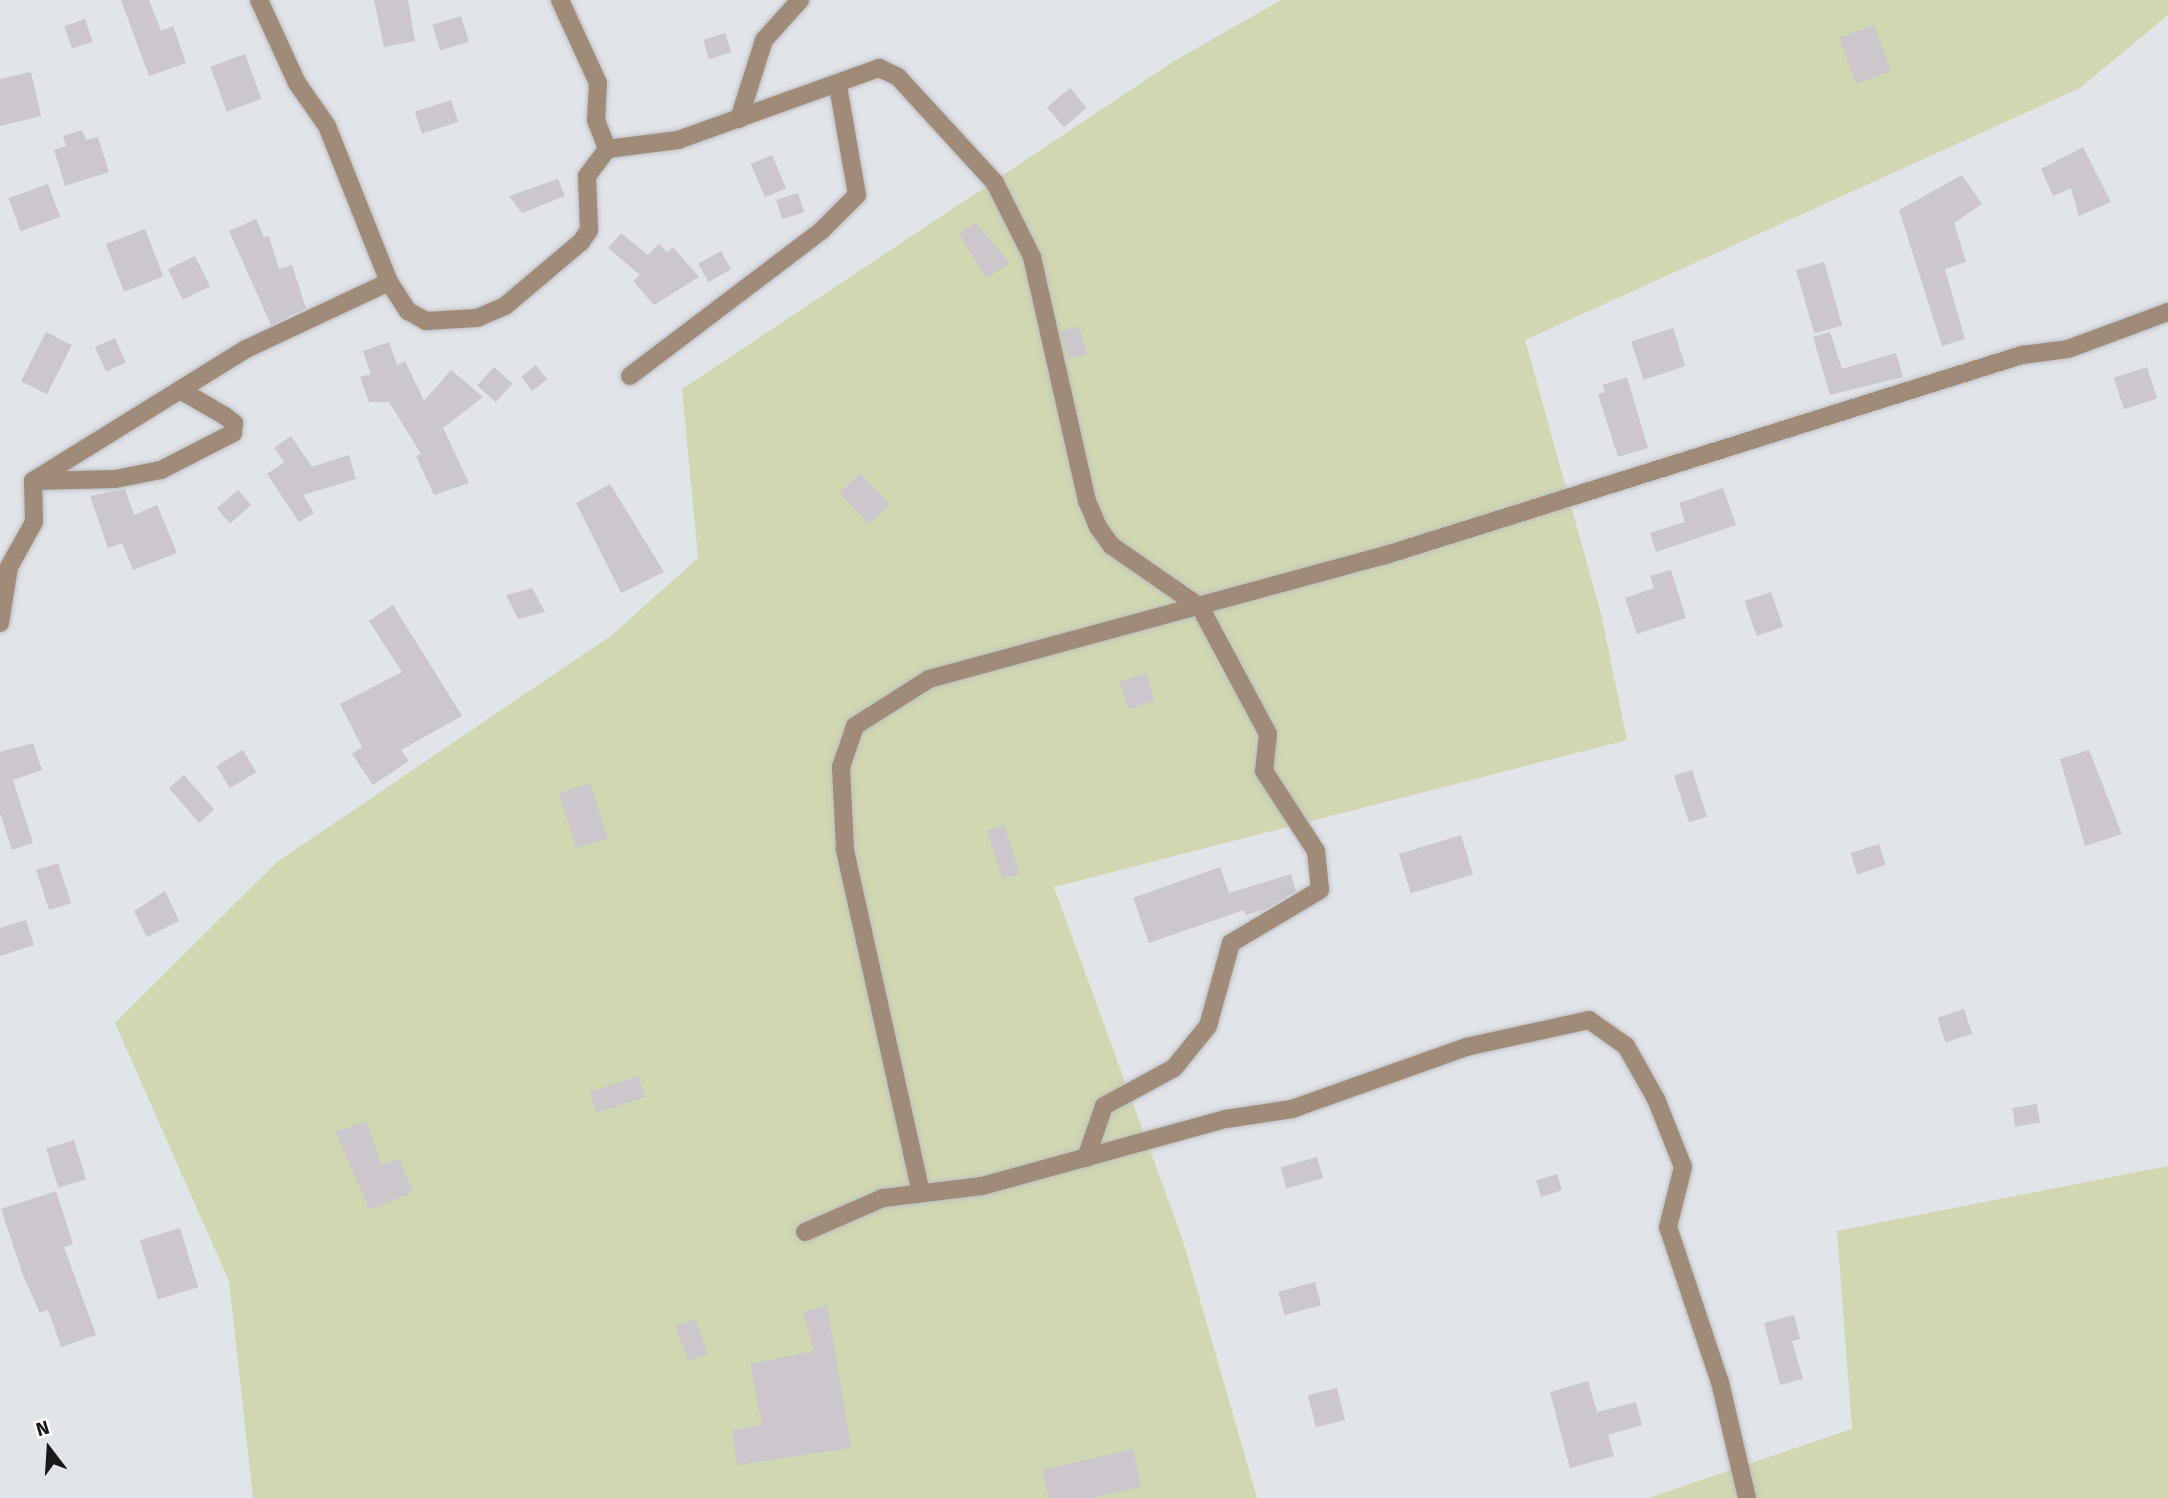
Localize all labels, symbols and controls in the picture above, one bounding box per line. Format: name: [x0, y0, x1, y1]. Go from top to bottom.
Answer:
north arrow: [14, 1414, 84, 1484]
text: N: [33, 1416, 52, 1441]

